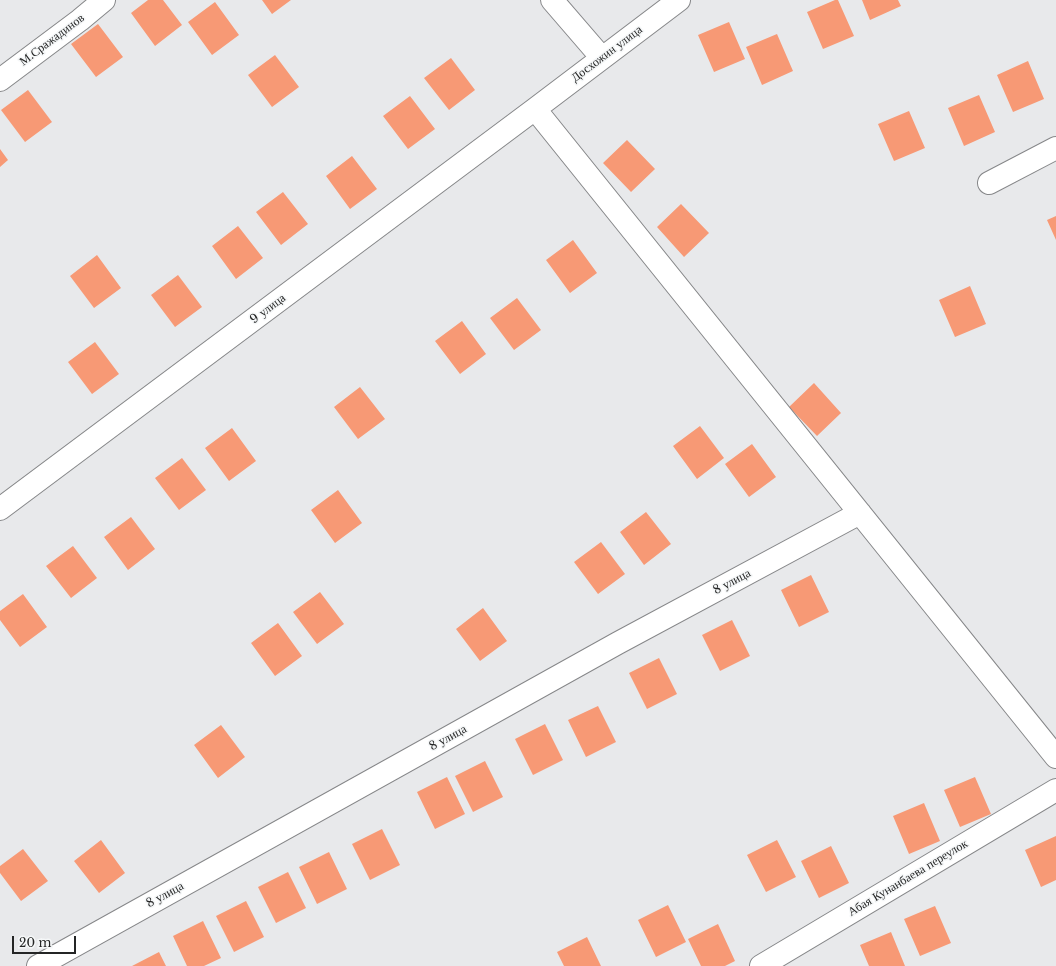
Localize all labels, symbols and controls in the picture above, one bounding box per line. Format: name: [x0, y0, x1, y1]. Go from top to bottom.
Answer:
street label: М.Сражадинов: [17, 11, 87, 69]
street label: Досхожин улица: [569, 23, 645, 85]
street label: 9 улица: [247, 291, 289, 327]
street label: 8 улица: [711, 566, 753, 598]
street label: 8 улица: [427, 722, 469, 754]
street label: Абая Кунанбаева переулок: [846, 837, 970, 919]
street label: 8 улица: [144, 879, 186, 911]
scale bar: [14, 928, 78, 954]
text: 20 m: [19, 935, 51, 950]

